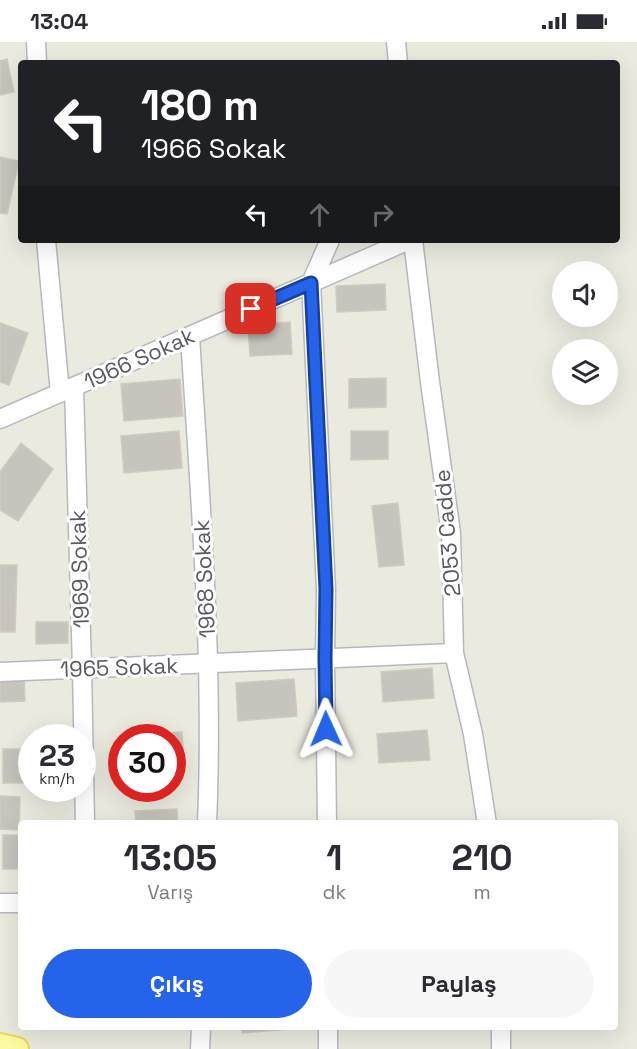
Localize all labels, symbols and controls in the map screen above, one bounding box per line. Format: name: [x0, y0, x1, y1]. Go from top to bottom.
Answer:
text: 13:04: [30, 7, 88, 35]
text: 180 m: [141, 79, 259, 132]
icon: left: [42, 84, 120, 162]
text: 1966 Sokak: [141, 131, 286, 166]
icon: left: [240, 198, 273, 231]
icon: ahead: [303, 198, 336, 231]
icon: right: [366, 198, 399, 231]
map controls: [552, 261, 618, 405]
button: sound: [552, 261, 618, 327]
pin: [225, 283, 276, 334]
icon: arrive: [234, 292, 267, 325]
street label: 1966 Sokak: [79, 321, 199, 395]
button: layers: [552, 339, 618, 405]
street label: 2053 Cadde: [428, 468, 466, 598]
street label: 1969 Sokak: [63, 509, 95, 629]
street label: 1968 Sokak: [187, 519, 221, 639]
street label: 1965 Sokak: [60, 651, 179, 683]
position arrow: [294, 697, 358, 761]
speed limit sign: 30: [108, 724, 186, 802]
text: 23: [39, 736, 75, 775]
text: km/h: [39, 769, 75, 788]
text: 13:05: [123, 835, 217, 881]
text: 1: [326, 835, 343, 881]
text: 210: [452, 835, 513, 881]
text: Varış: [147, 879, 193, 905]
text: dk: [323, 879, 346, 905]
text: m: [473, 879, 491, 905]
button: Çıkış: [42, 949, 312, 1018]
button: Paylaş: [324, 949, 594, 1018]

